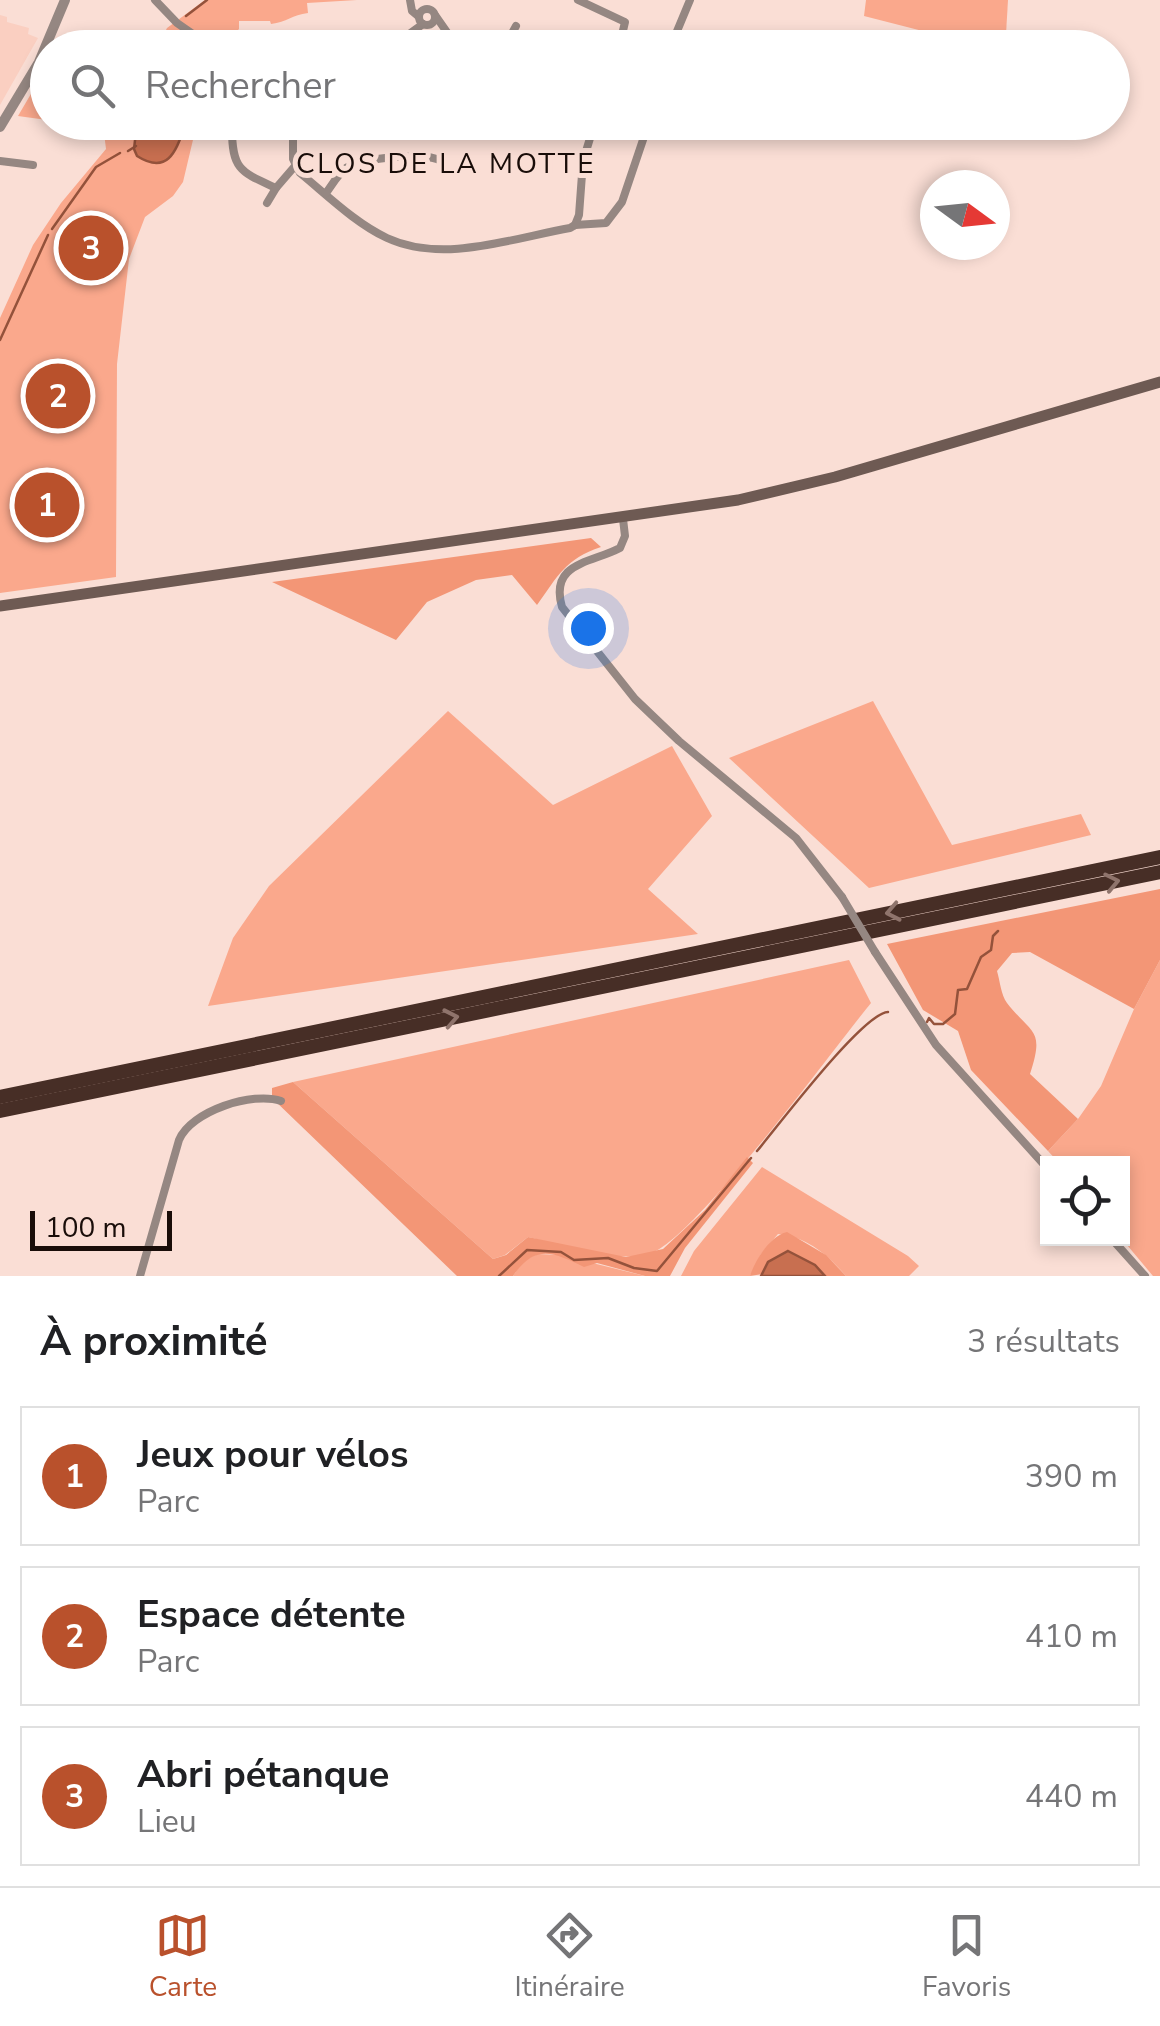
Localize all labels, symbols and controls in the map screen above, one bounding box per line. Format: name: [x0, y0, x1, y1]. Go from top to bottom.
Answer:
search box: [30, 30, 1130, 140]
icon: search: [65, 58, 120, 113]
text: Rechercher: [145, 60, 336, 111]
district label: CLOS DE LA MOTTE: [296, 145, 596, 183]
north arrow: [920, 170, 1010, 260]
pin: 3: [58, 210, 124, 286]
pin: 2: [26, 358, 90, 434]
pin: 1: [15, 468, 80, 542]
your location: [563, 603, 614, 654]
one-way arrow: [1103, 873, 1120, 894]
one-way arrow: [885, 901, 901, 922]
one-way arrow: [442, 1009, 459, 1030]
map controls: [1040, 1156, 1130, 1246]
button: locate: [1040, 1156, 1130, 1246]
scale bar: [30, 1206, 172, 1250]
text: 100 m: [45, 1209, 127, 1247]
text: À proximité: [40, 1313, 267, 1370]
text: 3 résultats: [967, 1320, 1120, 1363]
text: Jeux pour vélos: [137, 1429, 409, 1480]
text: 1: [65, 1455, 84, 1498]
text: 390 m: [1025, 1455, 1118, 1498]
text: Parc: [137, 1480, 200, 1523]
text: Espace détente: [137, 1589, 406, 1640]
text: 2: [65, 1615, 84, 1658]
text: 410 m: [1025, 1615, 1118, 1658]
text: Parc: [137, 1640, 200, 1683]
text: Abri pétanque: [137, 1749, 389, 1800]
text: 3: [65, 1775, 84, 1818]
text: 440 m: [1025, 1775, 1118, 1818]
text: Lieu: [137, 1800, 197, 1843]
tab: Carte: [149, 1908, 217, 2006]
tab: Itinéraire: [515, 1908, 625, 2006]
tab: Favoris: [922, 1908, 1011, 2006]

